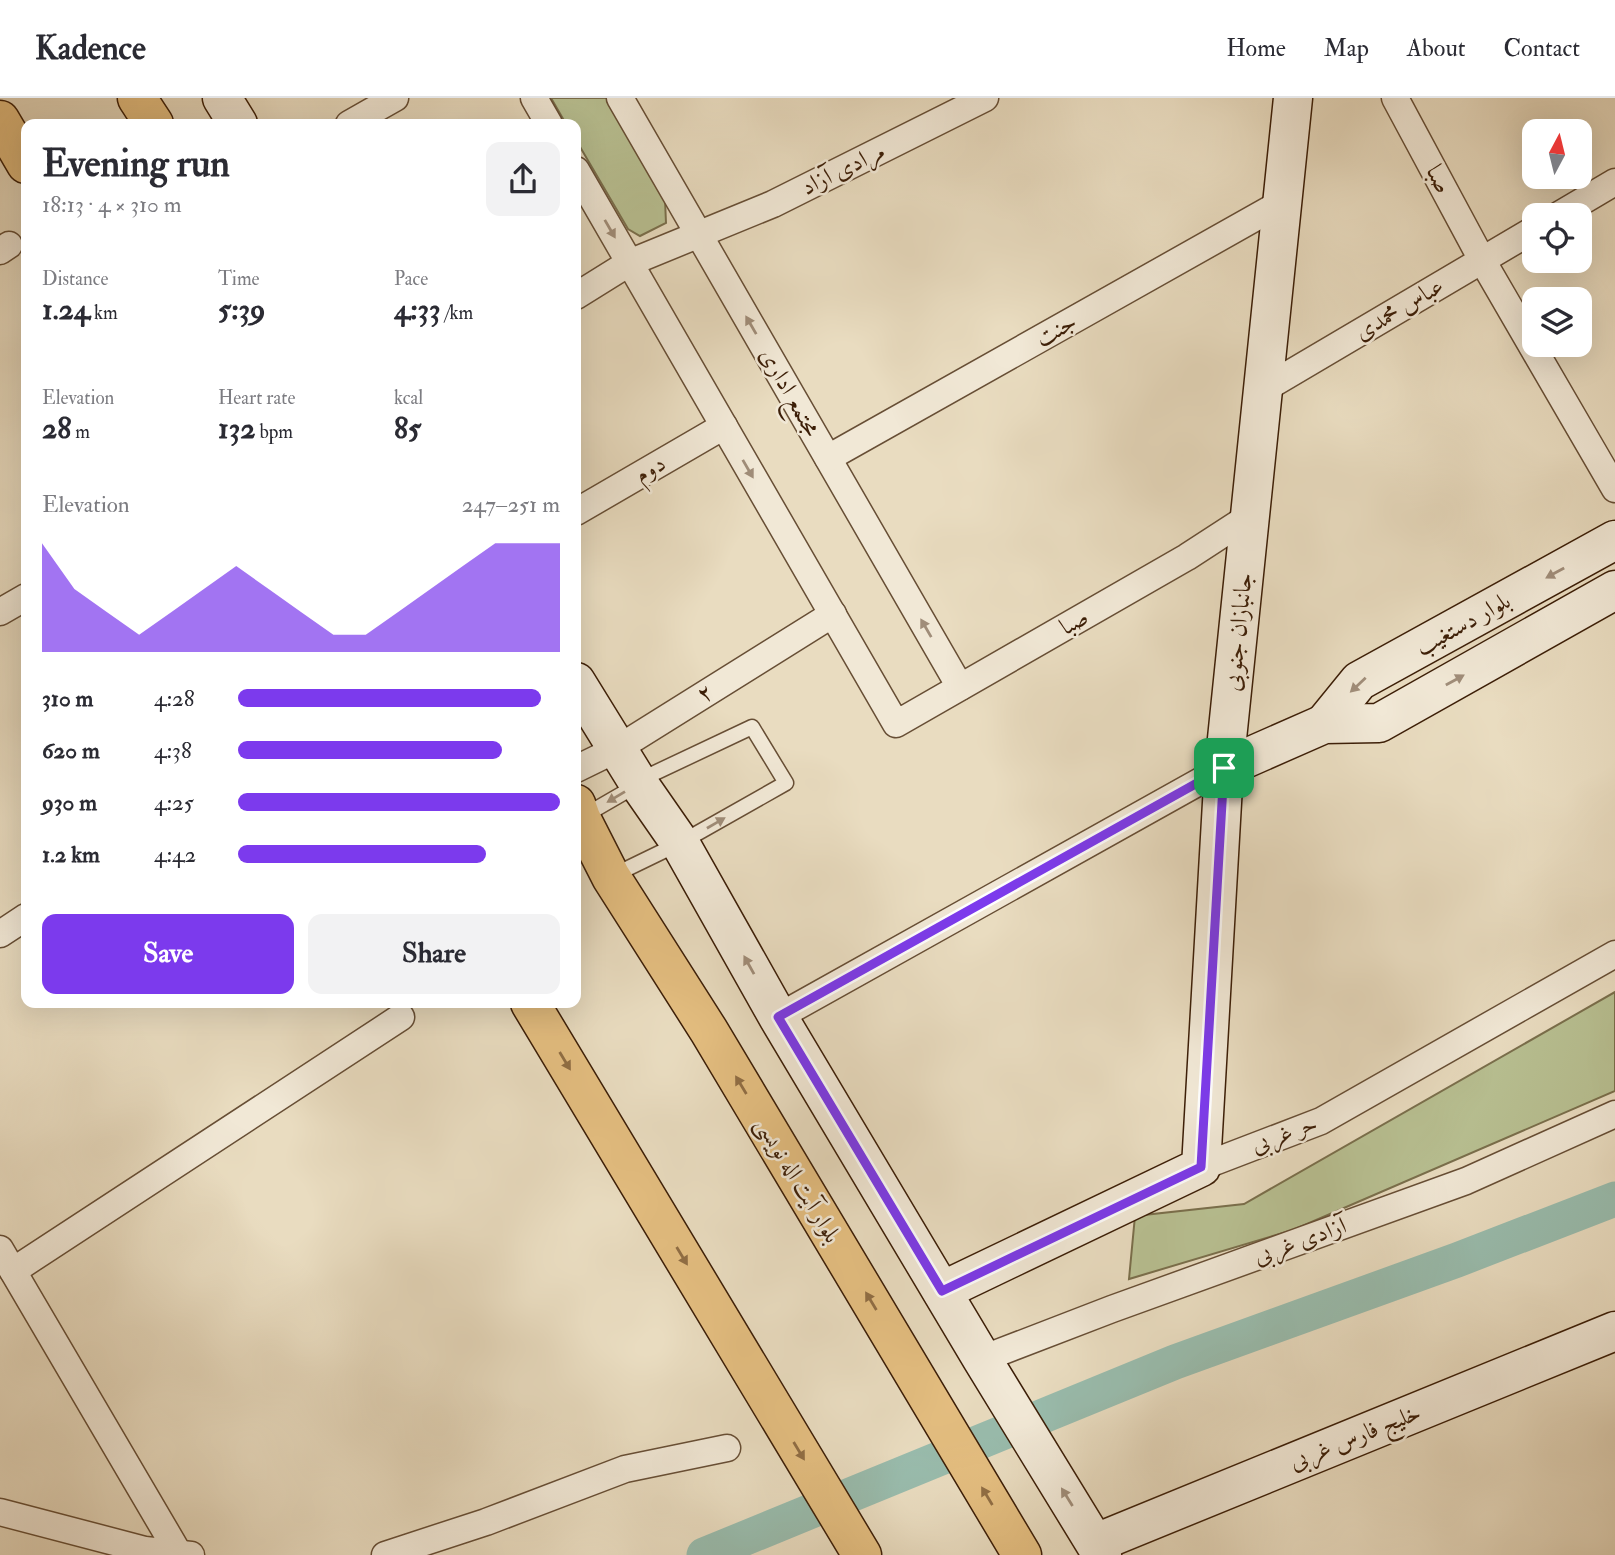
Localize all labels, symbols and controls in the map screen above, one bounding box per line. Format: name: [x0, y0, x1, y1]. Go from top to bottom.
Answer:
text: Kadence: [35, 28, 146, 69]
text: Home: [1226, 33, 1286, 64]
text: Map: [1324, 33, 1369, 64]
text: About: [1407, 33, 1466, 64]
text: Contact: [1504, 33, 1580, 64]
north arrow: [1522, 119, 1592, 189]
map controls: [1522, 119, 1592, 357]
street label: مرادی آزاد: [796, 135, 891, 204]
text: Evening run: [42, 140, 230, 188]
button: share: [486, 142, 560, 216]
street label: صبا: [1419, 159, 1459, 199]
text: 18:13 · 4 × 310 m: [42, 190, 182, 219]
button: locate: [1522, 203, 1592, 273]
one-way arrow: [604, 220, 616, 239]
text: Distance: [42, 267, 108, 291]
text: Time: [218, 267, 260, 291]
text: Pace: [394, 267, 428, 291]
street label: عباس محمدی: [1349, 270, 1449, 348]
button: layers: [1522, 287, 1592, 357]
text: 1.24: [42, 291, 90, 328]
text: 5:39: [218, 291, 266, 328]
text: 4:33: [394, 291, 441, 328]
text: km: [90, 301, 118, 325]
text: /km: [441, 301, 473, 325]
street label: جنت: [1030, 306, 1082, 354]
one-way arrow: [745, 315, 757, 334]
street label: مجتمع اداری: [747, 342, 828, 445]
text: Elevation: [42, 386, 114, 410]
text: Heart rate: [218, 386, 295, 410]
text: kcal: [394, 386, 423, 410]
text: 28: [42, 410, 71, 447]
text: 132: [218, 410, 255, 447]
text: 85: [394, 410, 421, 447]
text: m: [71, 420, 90, 444]
text: bpm: [255, 420, 293, 444]
street label: دوم: [629, 448, 674, 495]
one-way arrow: [742, 459, 755, 478]
text: Elevation: [42, 490, 130, 519]
text: 247–251 m: [462, 490, 560, 519]
one-way arrow: [1545, 567, 1565, 579]
street label: جانبازان جنوبی: [1216, 571, 1261, 693]
street label: بلوار دستغیب: [1410, 585, 1516, 663]
street label: صبا: [1054, 602, 1094, 642]
one-way arrow: [920, 618, 932, 637]
one-way arrow: [1445, 674, 1465, 686]
street label: ۲: [691, 676, 719, 710]
one-way arrow: [1349, 677, 1367, 693]
text: 310 m: [42, 684, 93, 713]
text: 4:28: [154, 684, 195, 713]
text: 620 m: [42, 736, 100, 765]
text: 4:38: [154, 736, 192, 765]
pin: [1194, 738, 1254, 798]
icon: arrive: [1205, 749, 1243, 787]
text: 930 m: [42, 788, 97, 817]
text: 4:25: [154, 788, 194, 817]
one-way arrow: [606, 791, 625, 804]
one-way arrow: [706, 817, 725, 829]
text: 1.2 km: [42, 840, 100, 869]
text: 4:42: [154, 840, 196, 869]
button: Save: [42, 914, 294, 994]
button: Share: [308, 914, 560, 994]
one-way arrow: [743, 955, 755, 975]
one-way arrow: [559, 1052, 571, 1071]
one-way arrow: [735, 1075, 748, 1094]
street label: حر غربی: [1246, 1107, 1322, 1162]
street label: بلوار آیت اله نویسی: [747, 1111, 848, 1249]
street label: آزادی غربی: [1249, 1209, 1354, 1273]
one-way arrow: [676, 1247, 689, 1266]
one-way arrow: [864, 1292, 877, 1311]
street label: خلیج فارس غربی: [1285, 1397, 1427, 1482]
one-way arrow: [793, 1442, 806, 1461]
one-way arrow: [981, 1487, 994, 1506]
one-way arrow: [1060, 1487, 1073, 1506]

